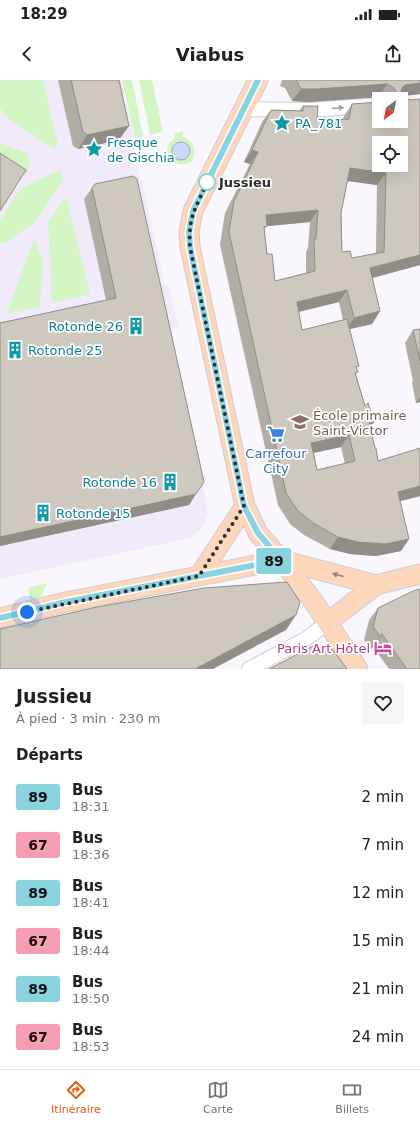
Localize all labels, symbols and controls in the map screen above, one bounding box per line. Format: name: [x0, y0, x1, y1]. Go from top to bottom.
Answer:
text: 18:29: [20, 5, 68, 23]
icon: back: [16, 43, 38, 65]
icon: share: [382, 43, 404, 65]
text: Viabus: [176, 44, 244, 65]
north arrow: [372, 92, 408, 128]
map controls: [372, 92, 408, 172]
one-way arrow: [332, 104, 344, 111]
place icon: PA_781: [272, 113, 292, 133]
place label: PA_781: [295, 116, 342, 131]
place label: Fresque de Gischia: [107, 135, 175, 165]
button: locate: [372, 136, 408, 172]
place icon: Fresque de Gischia: [84, 139, 104, 159]
marker: Jussieu: [198, 173, 216, 191]
place label: Jussieu: [218, 175, 271, 190]
building icon: Rotonde 26: [126, 316, 146, 336]
place label: Rotonde 26: [48, 319, 123, 334]
building icon: Rotonde 25: [5, 340, 25, 360]
place label: Rotonde 25: [28, 343, 103, 358]
place label: École primaire Saint-Victor: [313, 408, 407, 438]
school or university icon: École primaire Saint-Victor: [290, 412, 310, 432]
supermarket icon: Carrefour City: [266, 424, 286, 444]
place label: Carrefour City: [245, 446, 307, 476]
building icon: Rotonde 16: [160, 472, 180, 492]
place label: Rotonde 16: [82, 475, 157, 490]
building icon: Rotonde 15: [33, 503, 53, 523]
place label: Rotonde 15: [56, 506, 131, 521]
line badge: 89: [256, 548, 292, 574]
text: 89: [264, 553, 284, 569]
one-way arrow: [332, 572, 344, 578]
your location: [17, 602, 37, 622]
hotel icon: Paris Art Hôtel: [373, 638, 393, 658]
place label: Paris Art Hôtel: [277, 641, 370, 656]
button: heart: [362, 682, 404, 724]
text: Jussieu: [16, 685, 92, 707]
text: À pied · 3 min · 230 m: [16, 711, 160, 726]
text: Départs: [16, 746, 83, 764]
text: Bus: [72, 781, 103, 799]
text: 2 min: [361, 788, 404, 806]
text: 89: [28, 789, 48, 805]
text: 18:31: [72, 799, 109, 814]
text: Bus: [72, 829, 103, 847]
text: 7 min: [361, 836, 404, 854]
text: 67: [28, 837, 48, 853]
text: 18:36: [72, 847, 109, 862]
text: Bus: [72, 877, 103, 895]
text: 12 min: [352, 884, 404, 902]
text: 89: [28, 885, 48, 901]
text: 18:41: [72, 895, 109, 910]
text: Bus: [72, 925, 103, 943]
text: 15 min: [352, 932, 404, 950]
text: 67: [28, 933, 48, 949]
text: 18:44: [72, 943, 109, 958]
text: Bus: [72, 973, 103, 991]
text: 21 min: [352, 980, 404, 998]
text: 89: [28, 981, 48, 997]
text: 18:50: [72, 991, 109, 1006]
text: Bus: [72, 1021, 103, 1039]
text: 24 min: [352, 1028, 404, 1046]
text: 67: [28, 1029, 48, 1045]
text: 18:53: [72, 1039, 109, 1054]
tab: Itinéraire: [51, 1079, 101, 1116]
tab: Carte: [203, 1079, 233, 1116]
tab: Billets: [335, 1079, 369, 1116]

